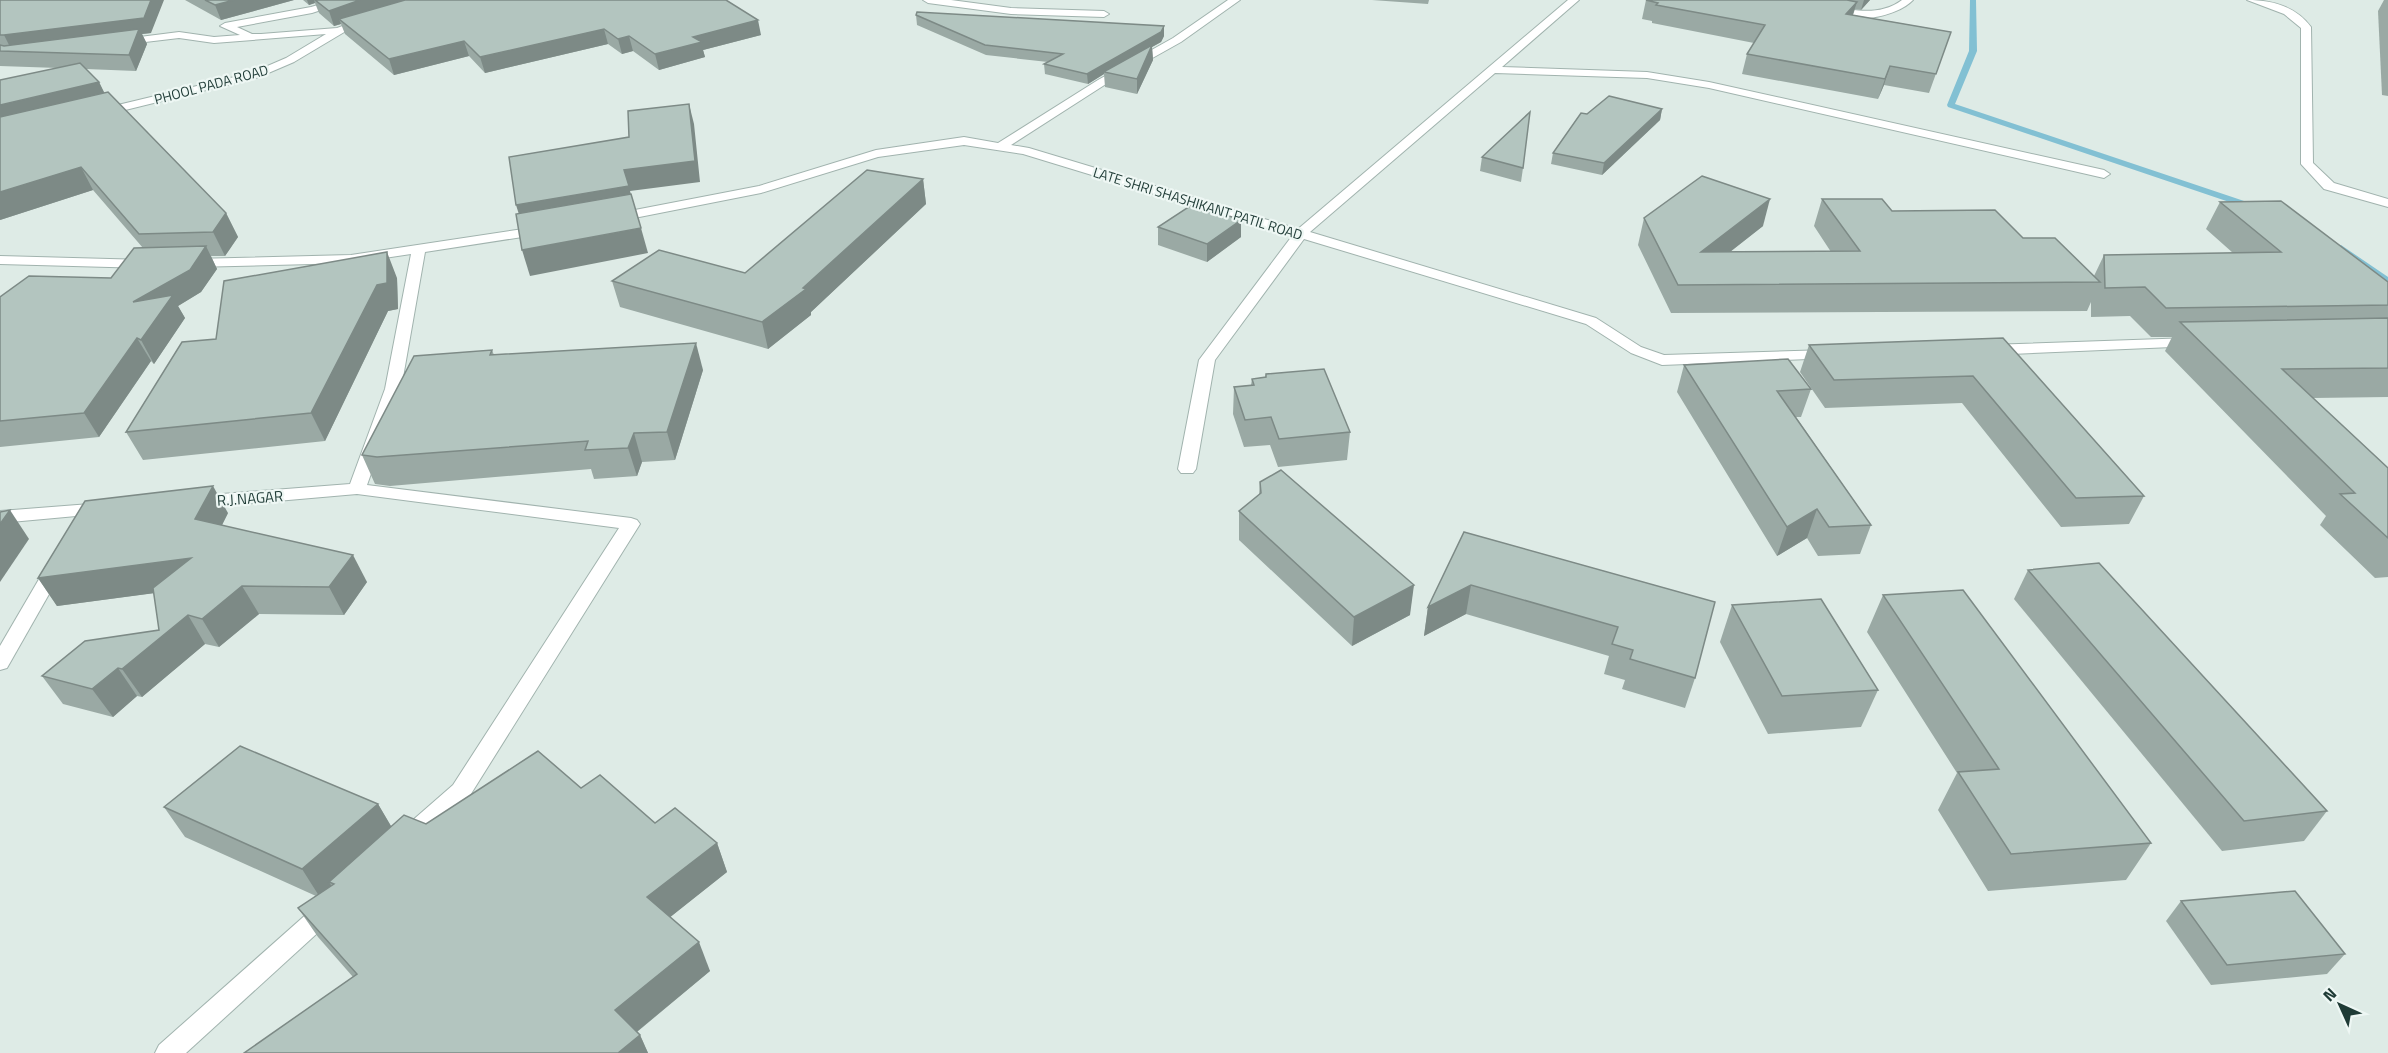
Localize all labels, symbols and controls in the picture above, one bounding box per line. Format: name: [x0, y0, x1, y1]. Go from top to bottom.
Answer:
street label: PHOOL PADA ROAD: [152, 59, 270, 109]
street label: LATE SHRI SHASHIKANT PATIL ROAD: [1091, 161, 1305, 245]
street label: R.J.NAGAR: [216, 484, 284, 512]
north arrow: [2310, 975, 2370, 1035]
text: N: [2317, 982, 2342, 1007]

